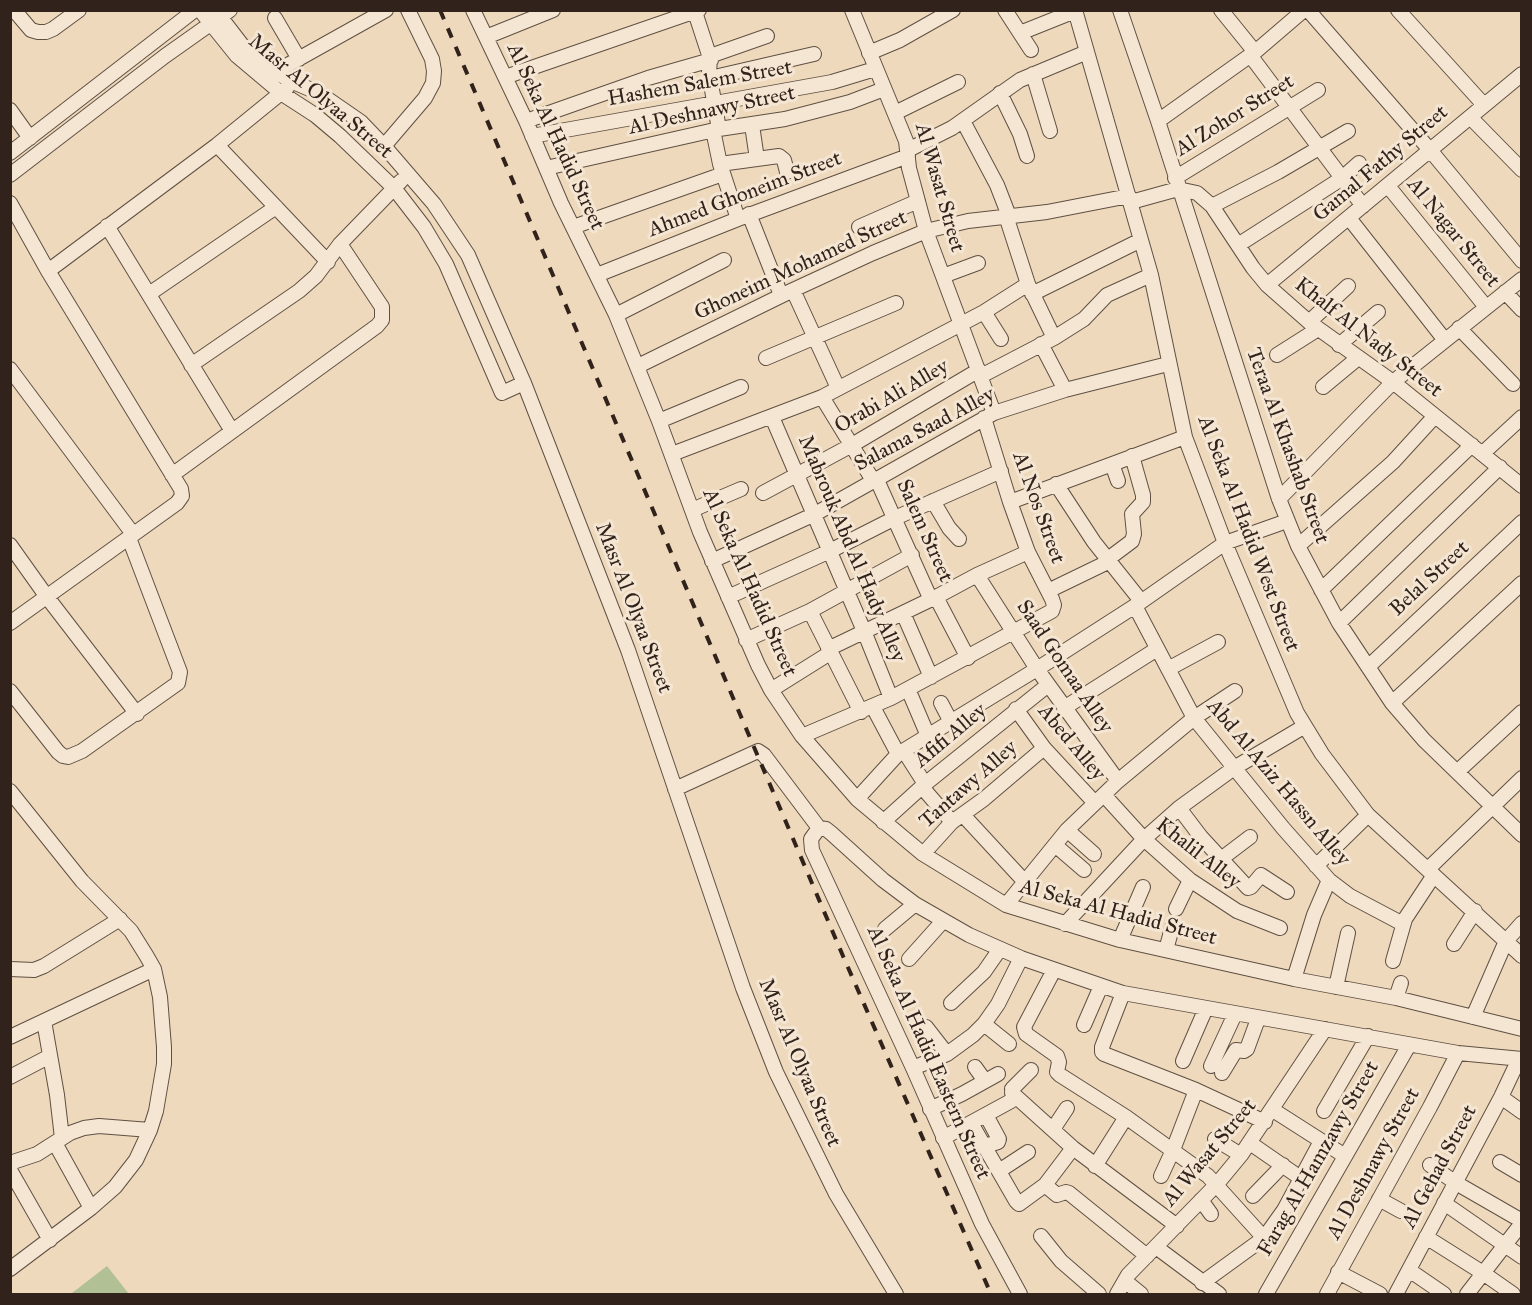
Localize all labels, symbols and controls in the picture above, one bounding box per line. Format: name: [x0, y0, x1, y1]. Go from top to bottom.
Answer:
street label: Masr Al Olyaa Street: [243, 29, 397, 165]
street label: Al Seka Al Hadid Street: [501, 40, 609, 234]
street label: Hashem Salem Street: [606, 55, 794, 113]
street label: Al Zohor Street: [1171, 70, 1299, 162]
street label: Al Deshnawy Street: [627, 81, 797, 141]
street label: Gamal Fathy Street: [1308, 100, 1454, 228]
street label: Al Wasat Street: [909, 121, 969, 255]
street label: Ahmed Ghoneim Street: [645, 146, 845, 244]
street label: Al Nagar Street: [1401, 173, 1505, 293]
street label: Ghoneim Mohamed Street: [691, 206, 911, 326]
street label: Khalf Al Nady Street: [1289, 273, 1447, 403]
street label: Teraa Al Khashab Street: [1240, 345, 1334, 547]
street label: Orabi Ali Alley: [831, 354, 953, 440]
street label: Salama Saad Alley: [851, 382, 999, 478]
street label: Al Seka Al Hadid West Street: [1191, 413, 1305, 655]
street label: Mabrouk Abd Al Hady Alley: [792, 432, 910, 666]
street label: Al Nos Street: [1006, 449, 1070, 567]
street label: Salem Street: [890, 476, 958, 586]
street label: Al Seka Al Hadid Street: [696, 485, 802, 681]
street label: Masr Al Olyaa Street: [589, 519, 677, 697]
street label: Belal Street: [1385, 536, 1475, 622]
street label: Saad Gomaa Alley: [1010, 596, 1118, 738]
street label: Abd Al Aziz Hassn Alley: [1201, 695, 1355, 871]
street label: Afifi Alley: [910, 698, 992, 774]
street label: Abed Alley: [1032, 700, 1110, 786]
street label: Tantawy Alley: [915, 736, 1023, 834]
street label: Khalil Alley: [1150, 813, 1246, 895]
street label: Al Seka Al Hadid Street: [1017, 875, 1219, 951]
street label: Al Seka Al Hadid Eastern Street: [861, 922, 995, 1184]
street label: Masr Al Olyaa Street: [752, 975, 846, 1151]
street label: Farag Al Hamzawy Street: [1253, 1057, 1385, 1261]
street label: Al Deshnawy Street: [1322, 1084, 1426, 1244]
street label: Al Wasat Street: [1158, 1094, 1262, 1212]
street label: Al Gehad Street: [1397, 1101, 1483, 1233]

